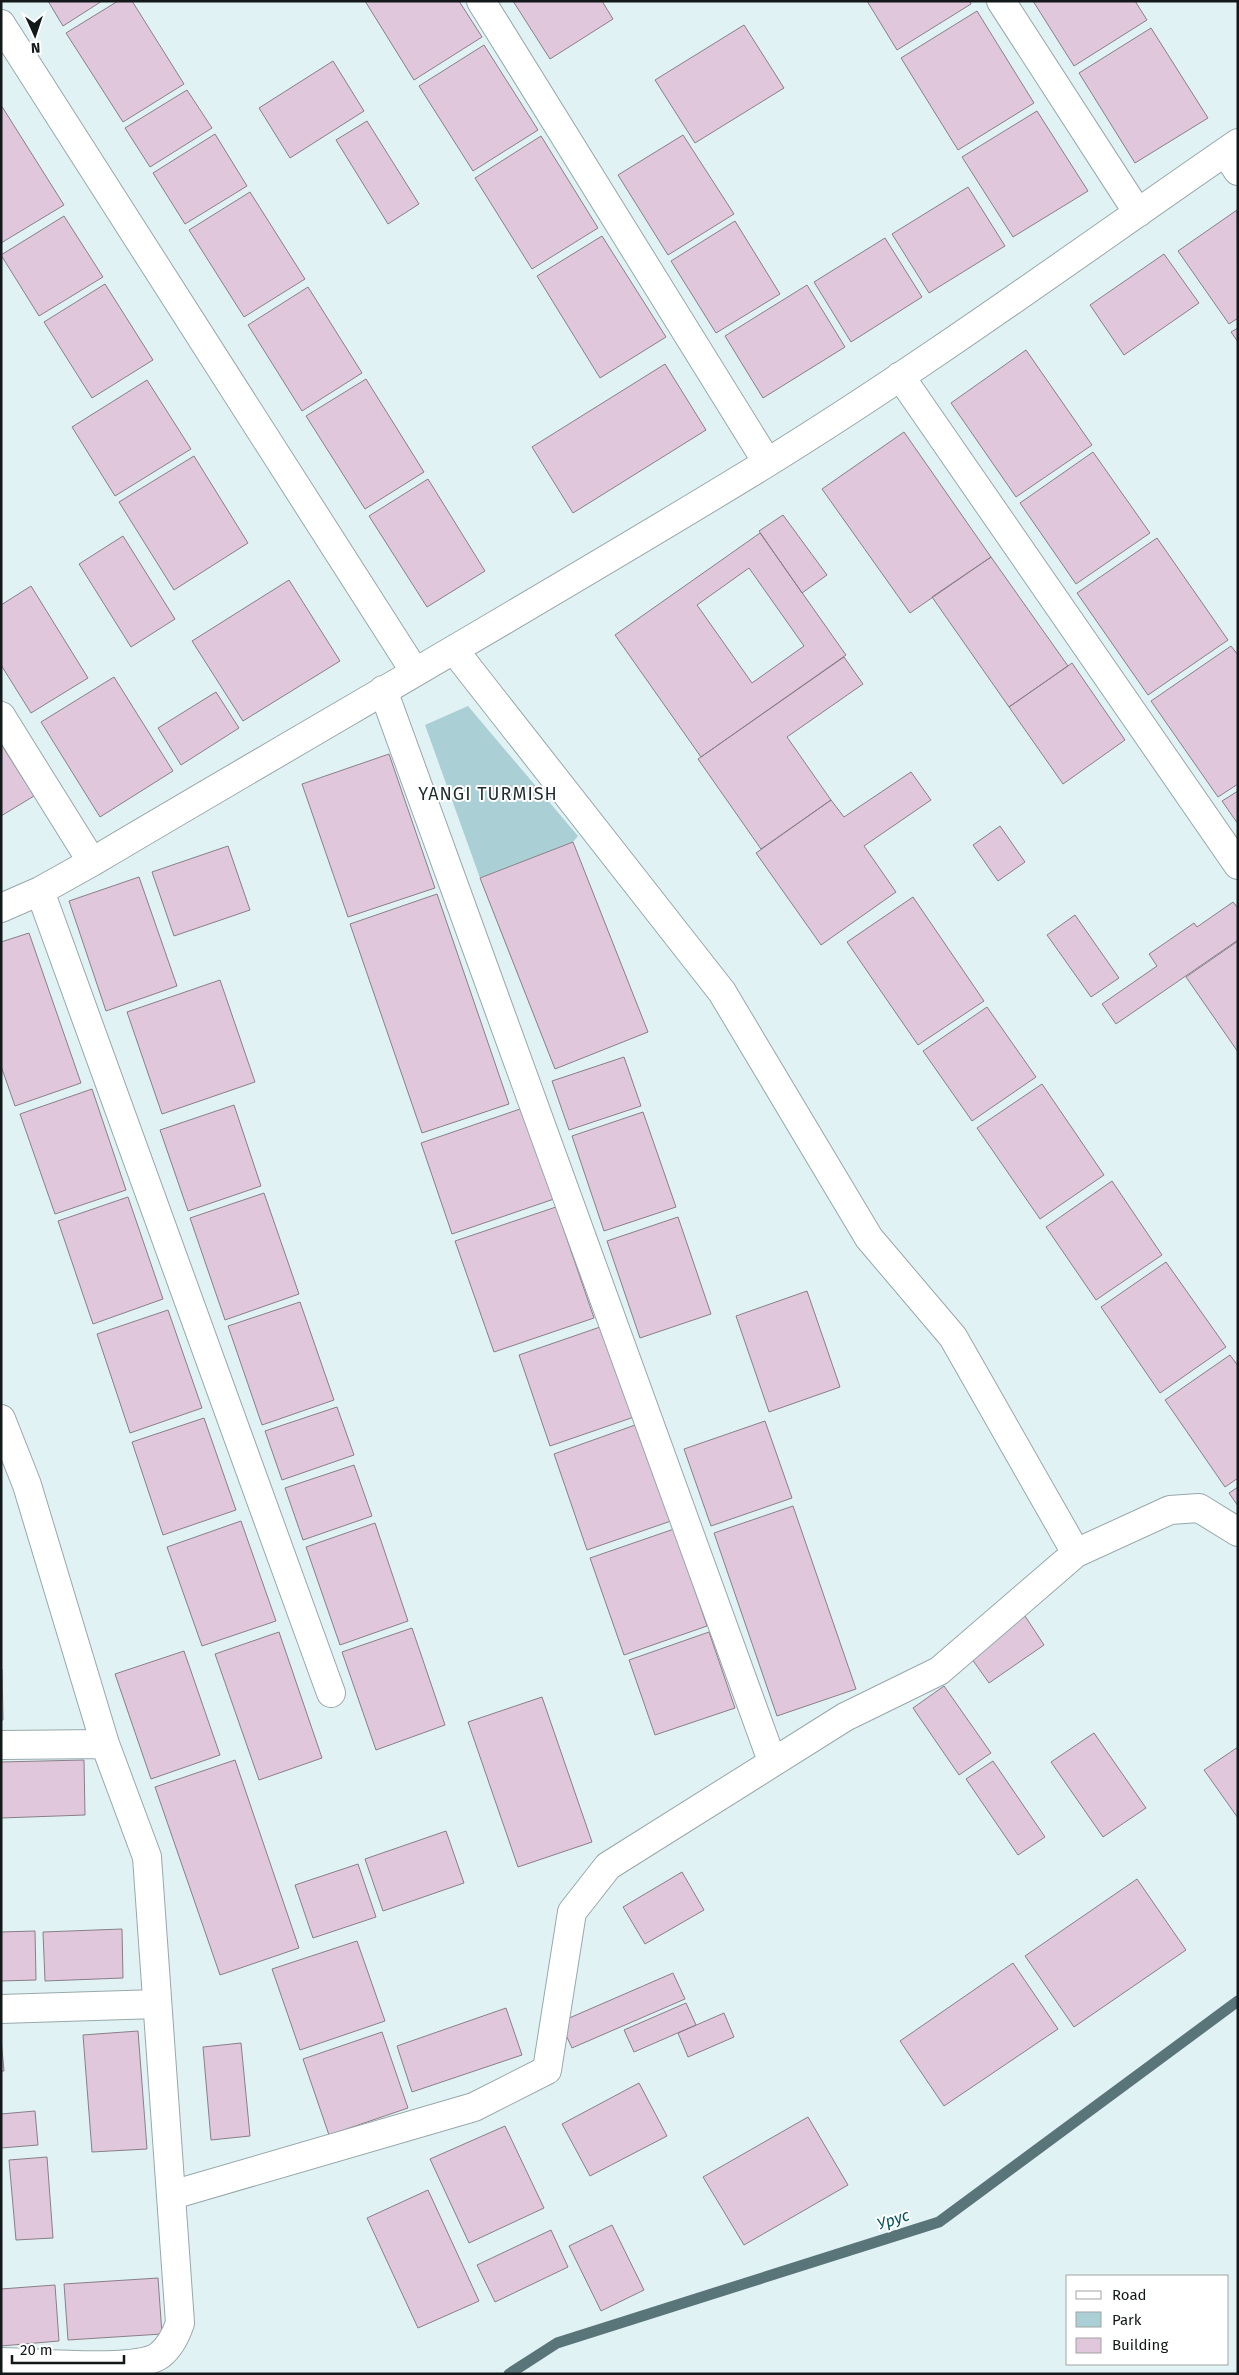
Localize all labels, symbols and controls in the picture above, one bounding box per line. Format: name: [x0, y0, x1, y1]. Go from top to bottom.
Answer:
north arrow: [10, 10, 60, 60]
text: N: [31, 39, 41, 56]
district label: YANGI TURMISH: [418, 783, 558, 805]
water label: Урус: [875, 2205, 912, 2234]
legend: [1066, 2275, 1229, 2365]
text: Road: [1112, 2286, 1147, 2304]
text: Park: [1112, 2311, 1142, 2329]
scale bar: [12, 2332, 125, 2364]
text: Building: [1112, 2336, 1168, 2354]
text: 20 m: [20, 2341, 53, 2359]

